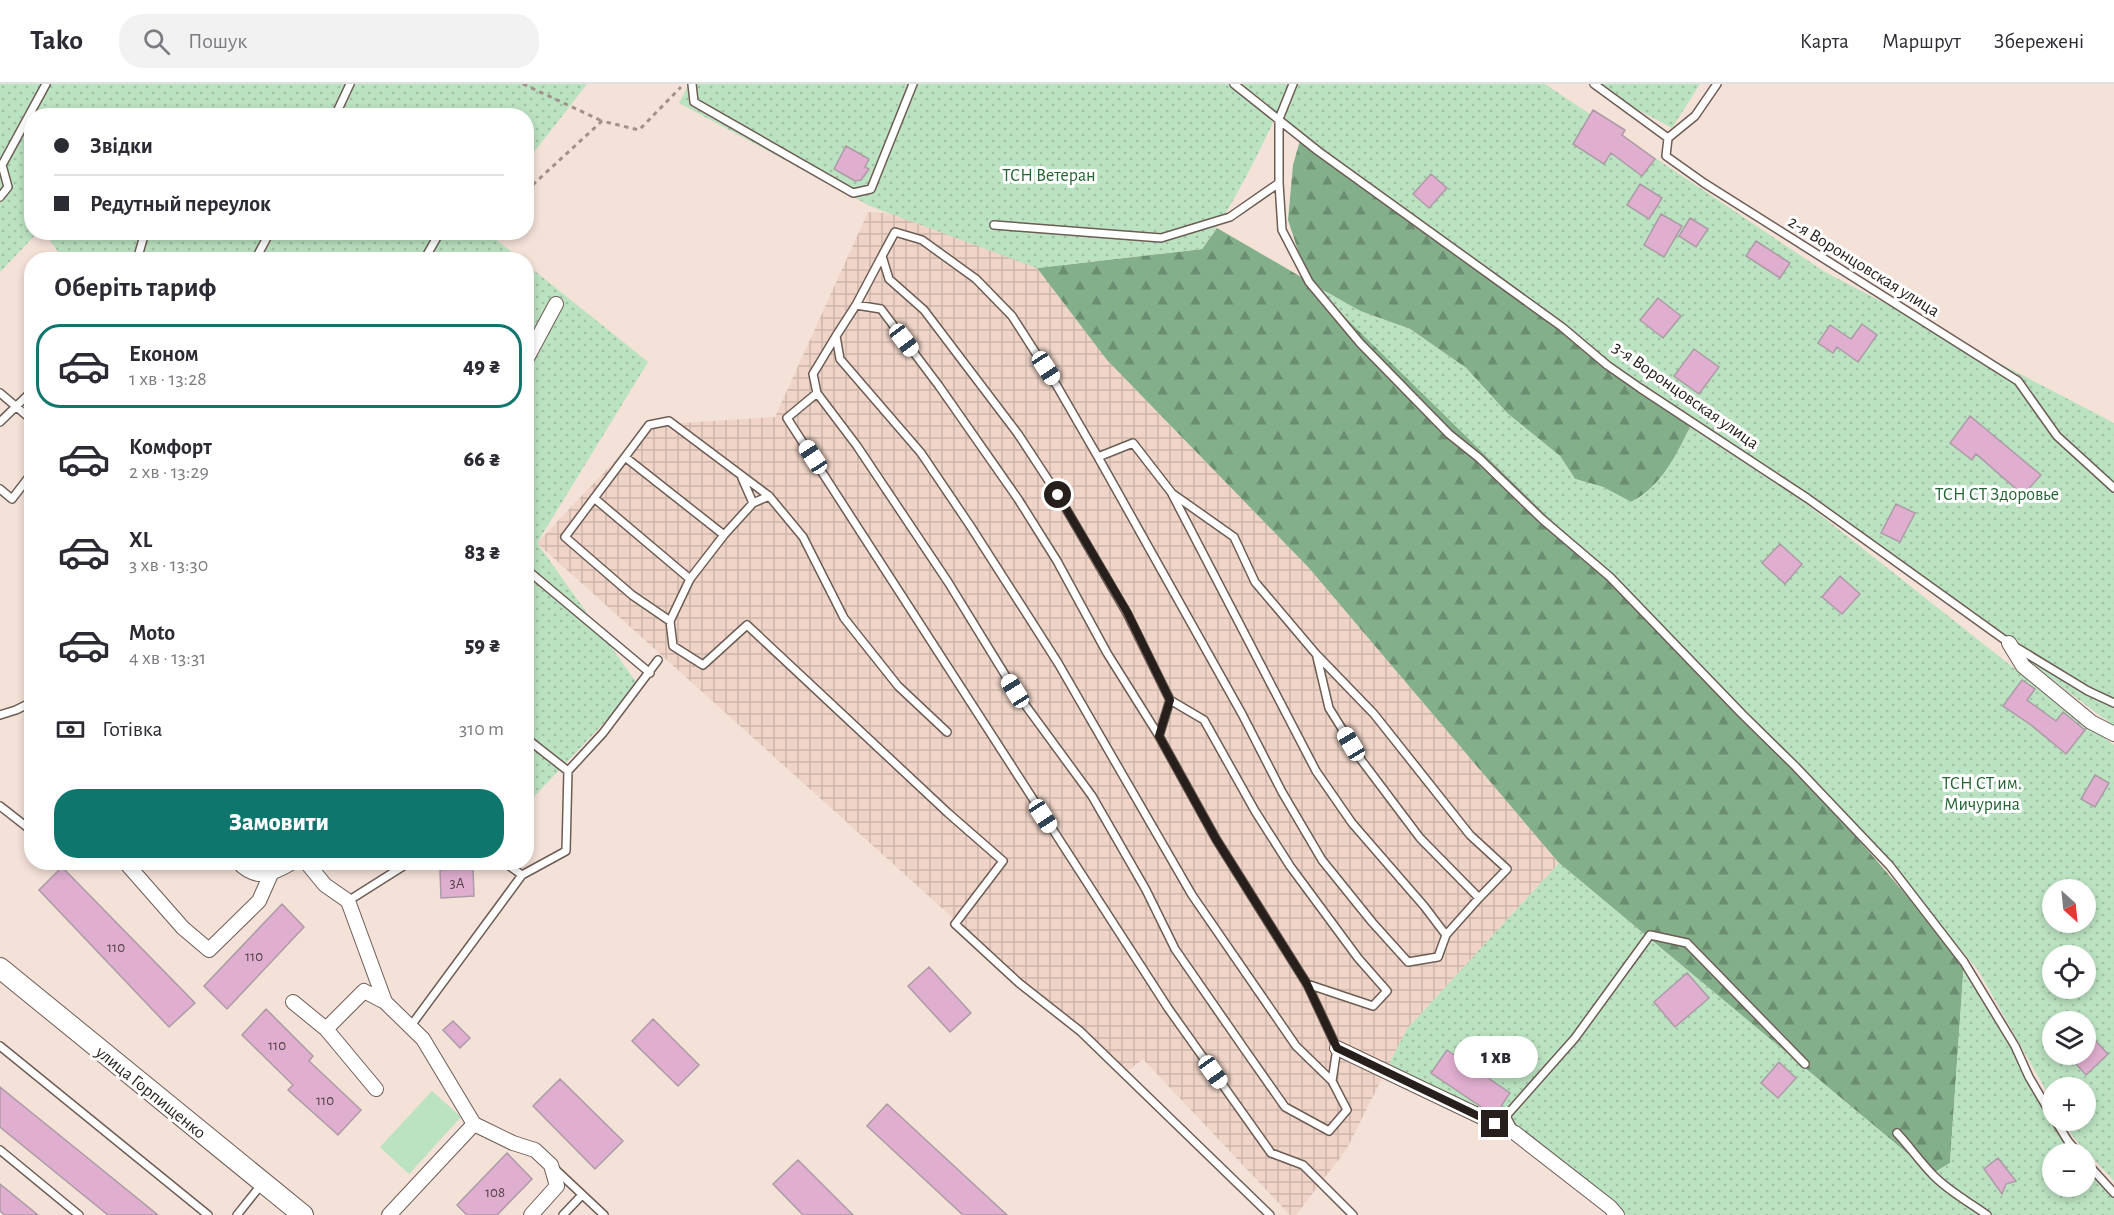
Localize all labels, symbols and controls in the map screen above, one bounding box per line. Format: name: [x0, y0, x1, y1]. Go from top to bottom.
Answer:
search box: [119, 14, 539, 68]
icon: search: [140, 25, 173, 58]
text: Tako: [30, 27, 83, 55]
text: Пошук: [188, 30, 247, 52]
text: Карта: [1800, 31, 1849, 52]
text: Маршрут: [1882, 31, 1961, 52]
text: Збережені: [1994, 31, 2084, 52]
text: Звідки: [90, 135, 153, 157]
park label: ТСН Ветеран: [1002, 167, 1096, 185]
text: Редутный переулок: [90, 193, 271, 215]
street label: 2-я Воронцовская улица: [1785, 213, 1942, 321]
text: Оберіть тариф: [54, 274, 216, 301]
car: [886, 320, 922, 360]
icon: car: [57, 339, 111, 393]
street label: 3-я Воронцовская улица: [1609, 339, 1762, 453]
text: Економ: [129, 343, 199, 365]
car: [1029, 348, 1063, 388]
text: 49 ₴: [463, 355, 501, 377]
text: 1 хв · 13:28: [129, 369, 207, 389]
icon: car: [57, 432, 111, 486]
text: Комфорт: [129, 436, 212, 458]
car: [796, 437, 830, 477]
text: 66 ₴: [464, 448, 501, 470]
text: 2 хв · 13:29: [129, 462, 209, 482]
route start: [1044, 481, 1071, 508]
park label: ТСН СТ Здоровье: [1935, 486, 2059, 504]
icon: car: [57, 525, 111, 579]
text: XL: [129, 529, 152, 551]
text: 83 ₴: [464, 541, 501, 563]
text: 3 хв · 13:30: [129, 555, 208, 575]
icon: car: [57, 618, 111, 672]
text: Moto: [129, 622, 175, 644]
text: 59 ₴: [465, 634, 501, 656]
text: 4 хв · 13:31: [129, 648, 206, 668]
car: [998, 671, 1032, 711]
icon: cash: [54, 713, 87, 746]
text: Готівка: [102, 718, 163, 740]
text: 310 m: [459, 719, 504, 739]
car: [1334, 724, 1368, 764]
park label: ТСН СТ им. Мичурина: [1942, 775, 2022, 814]
button: Замовити: [54, 789, 504, 858]
car: [1026, 796, 1060, 836]
house number: 3А: [449, 876, 465, 891]
north arrow: [2042, 879, 2096, 933]
map controls: [2042, 879, 2096, 1197]
house number: 110: [107, 940, 125, 955]
button: locate: [2042, 945, 2096, 999]
house number: 110: [245, 949, 263, 964]
button: layers: [2042, 1011, 2096, 1065]
callout: 1 хв: [1453, 1037, 1537, 1079]
house number: 110: [268, 1038, 286, 1053]
street label: улица Горпищенко: [91, 1042, 209, 1142]
text: 1 хв: [1481, 1047, 1511, 1067]
car: [1195, 1052, 1231, 1092]
button: +: [2042, 1077, 2096, 1131]
house number: 110: [316, 1093, 334, 1108]
route end: [1481, 1110, 1508, 1137]
button: −: [2042, 1143, 2096, 1197]
house number: 108: [485, 1185, 505, 1200]

